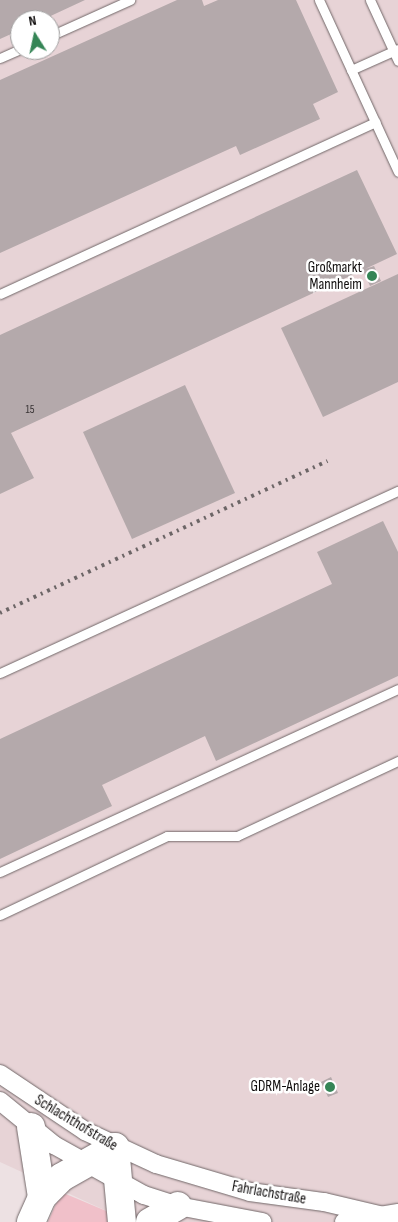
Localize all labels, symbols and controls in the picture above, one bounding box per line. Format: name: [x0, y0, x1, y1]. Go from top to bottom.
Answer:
north arrow: [10, 10, 60, 60]
text: N: [27, 12, 38, 30]
place label: Großmarkt Mannheim: [308, 258, 362, 293]
marker: Großmarkt Mannheim: [366, 270, 378, 282]
house number: 15: [25, 403, 35, 417]
place label: GDRM-Anlage: [250, 1078, 320, 1096]
marker: GDRM-Anlage: [324, 1081, 336, 1093]
street label: Schlachthofstraße: [31, 1091, 121, 1155]
street label: Fahrlachstraße: [230, 1178, 308, 1208]

